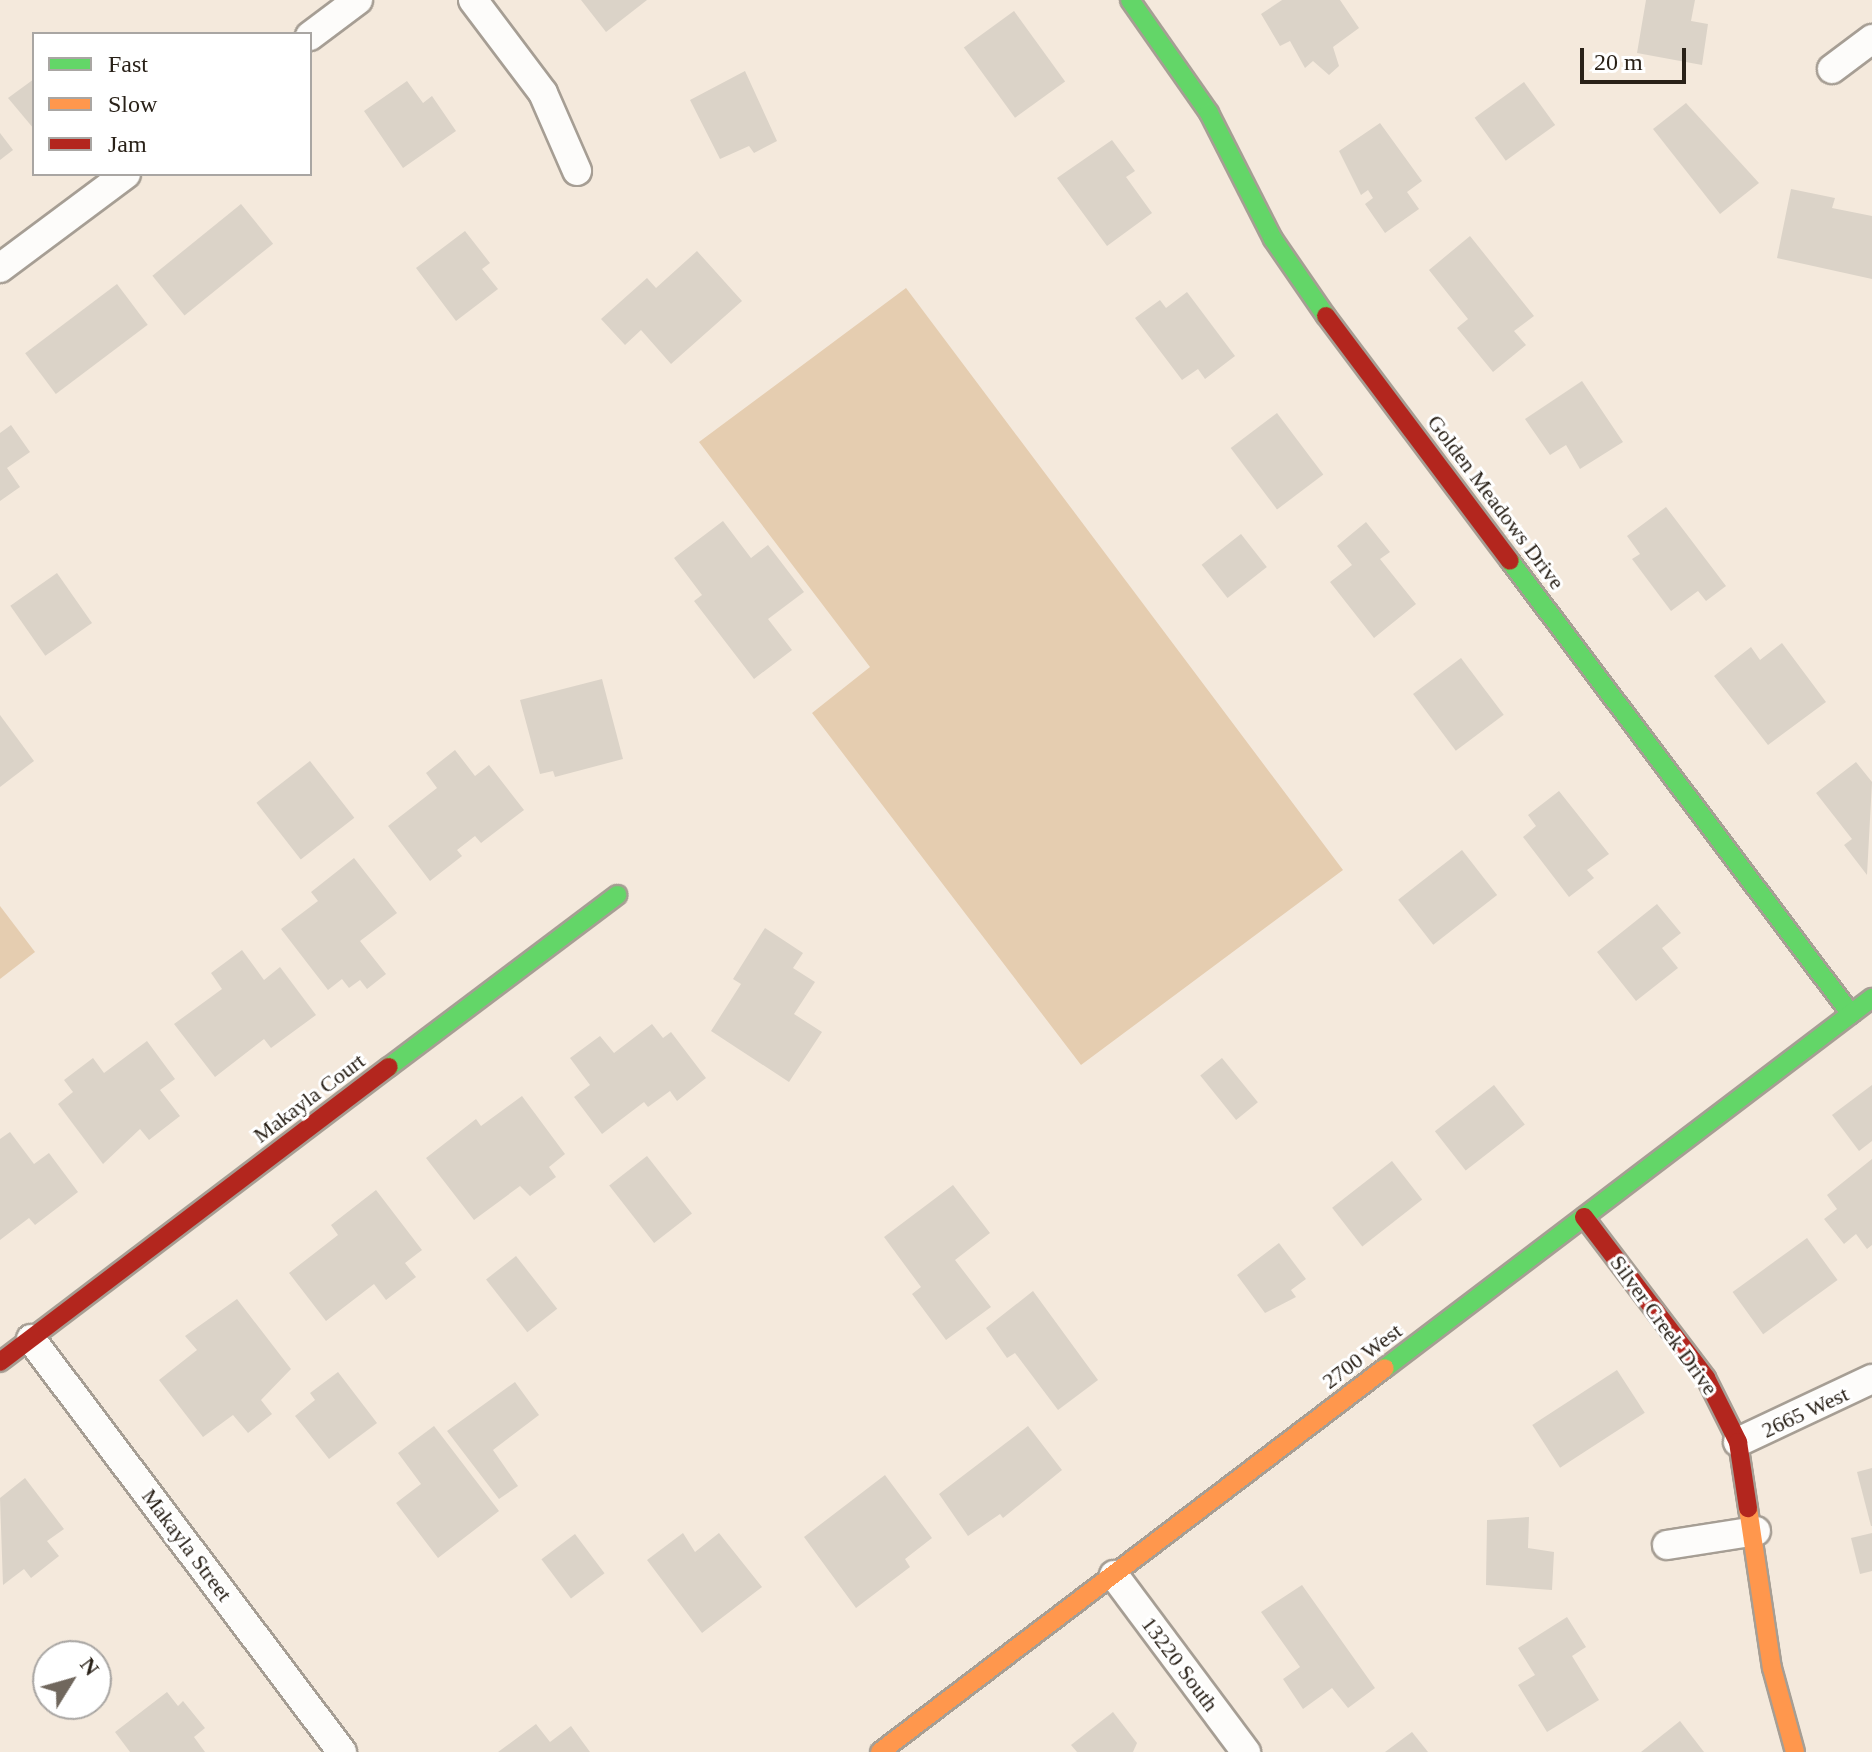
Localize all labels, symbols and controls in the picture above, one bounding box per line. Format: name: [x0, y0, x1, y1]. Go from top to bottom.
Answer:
legend: [32, 32, 312, 176]
scale bar: [1584, 32, 1690, 82]
text: 20 m: [1594, 49, 1643, 75]
text: Fast: [108, 51, 148, 77]
text: Slow: [108, 91, 157, 117]
text: Jam: [108, 131, 147, 157]
street label: Golden Meadows Drive: [1422, 410, 1570, 594]
street label: Makayla Court: [248, 1048, 370, 1148]
street label: Silver Creek Drive: [1604, 1250, 1724, 1400]
street label: 2700 West: [1317, 1317, 1407, 1395]
street label: 2665 West: [1757, 1380, 1853, 1444]
street label: Makayla Street: [136, 1484, 238, 1606]
street label: 13220 South: [1136, 1611, 1224, 1717]
north arrow: [32, 1640, 112, 1720]
text: N: [75, 1653, 105, 1680]

